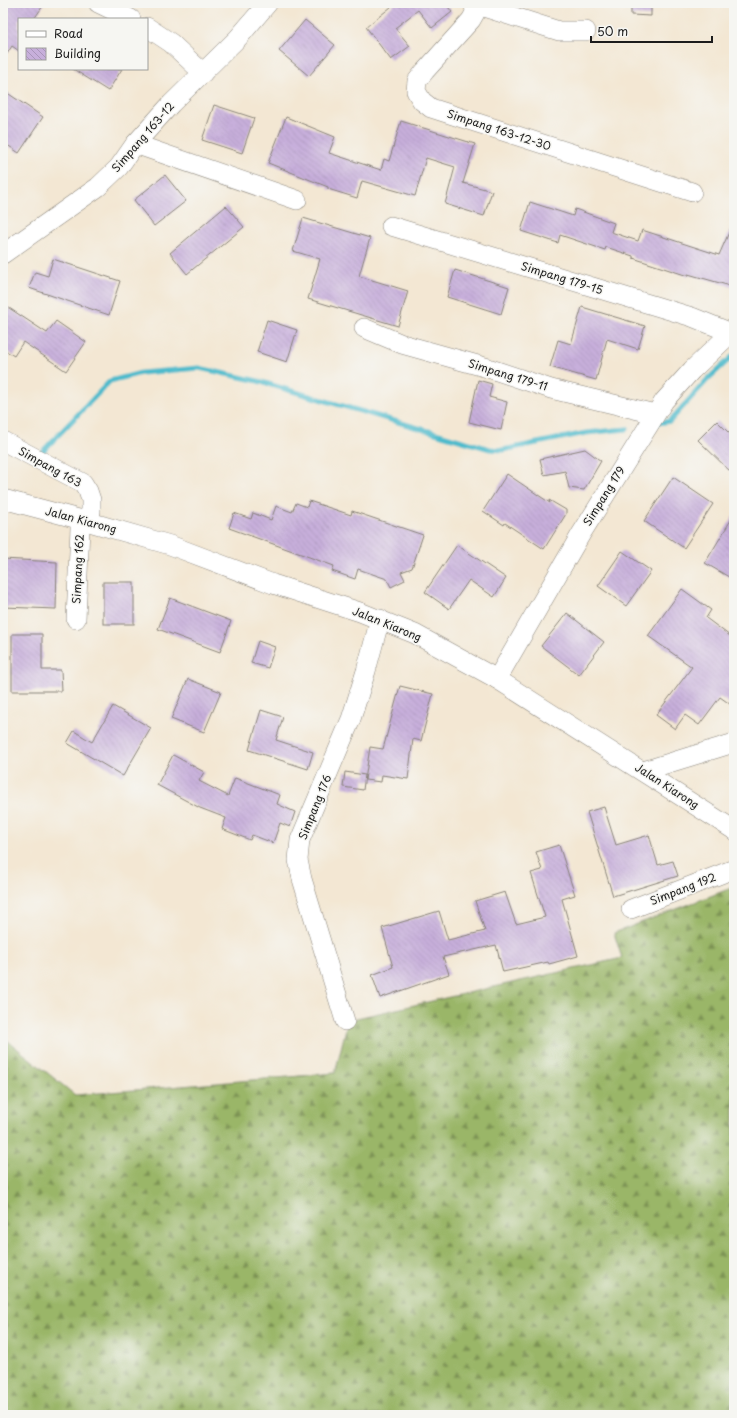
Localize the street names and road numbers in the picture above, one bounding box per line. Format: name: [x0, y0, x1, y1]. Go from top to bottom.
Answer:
street label: Simpang 163-12: [107, 98, 178, 176]
street label: Simpang 163-12-30: [445, 105, 553, 154]
street label: Simpang 179-15: [519, 257, 605, 298]
street label: Simpang 179-11: [466, 354, 550, 395]
street label: Simpang 163: [15, 442, 85, 491]
street label: Simpang 179: [578, 463, 629, 529]
street label: Jalan Kiarong: [44, 502, 119, 537]
street label: Simpang 162: [67, 534, 88, 604]
street label: Jalan Kiarong: [350, 602, 424, 645]
street label: Jalan Kiarong: [632, 758, 703, 813]
street label: Simpang 176: [294, 771, 335, 842]
street label: Simpang 192: [647, 868, 718, 909]

